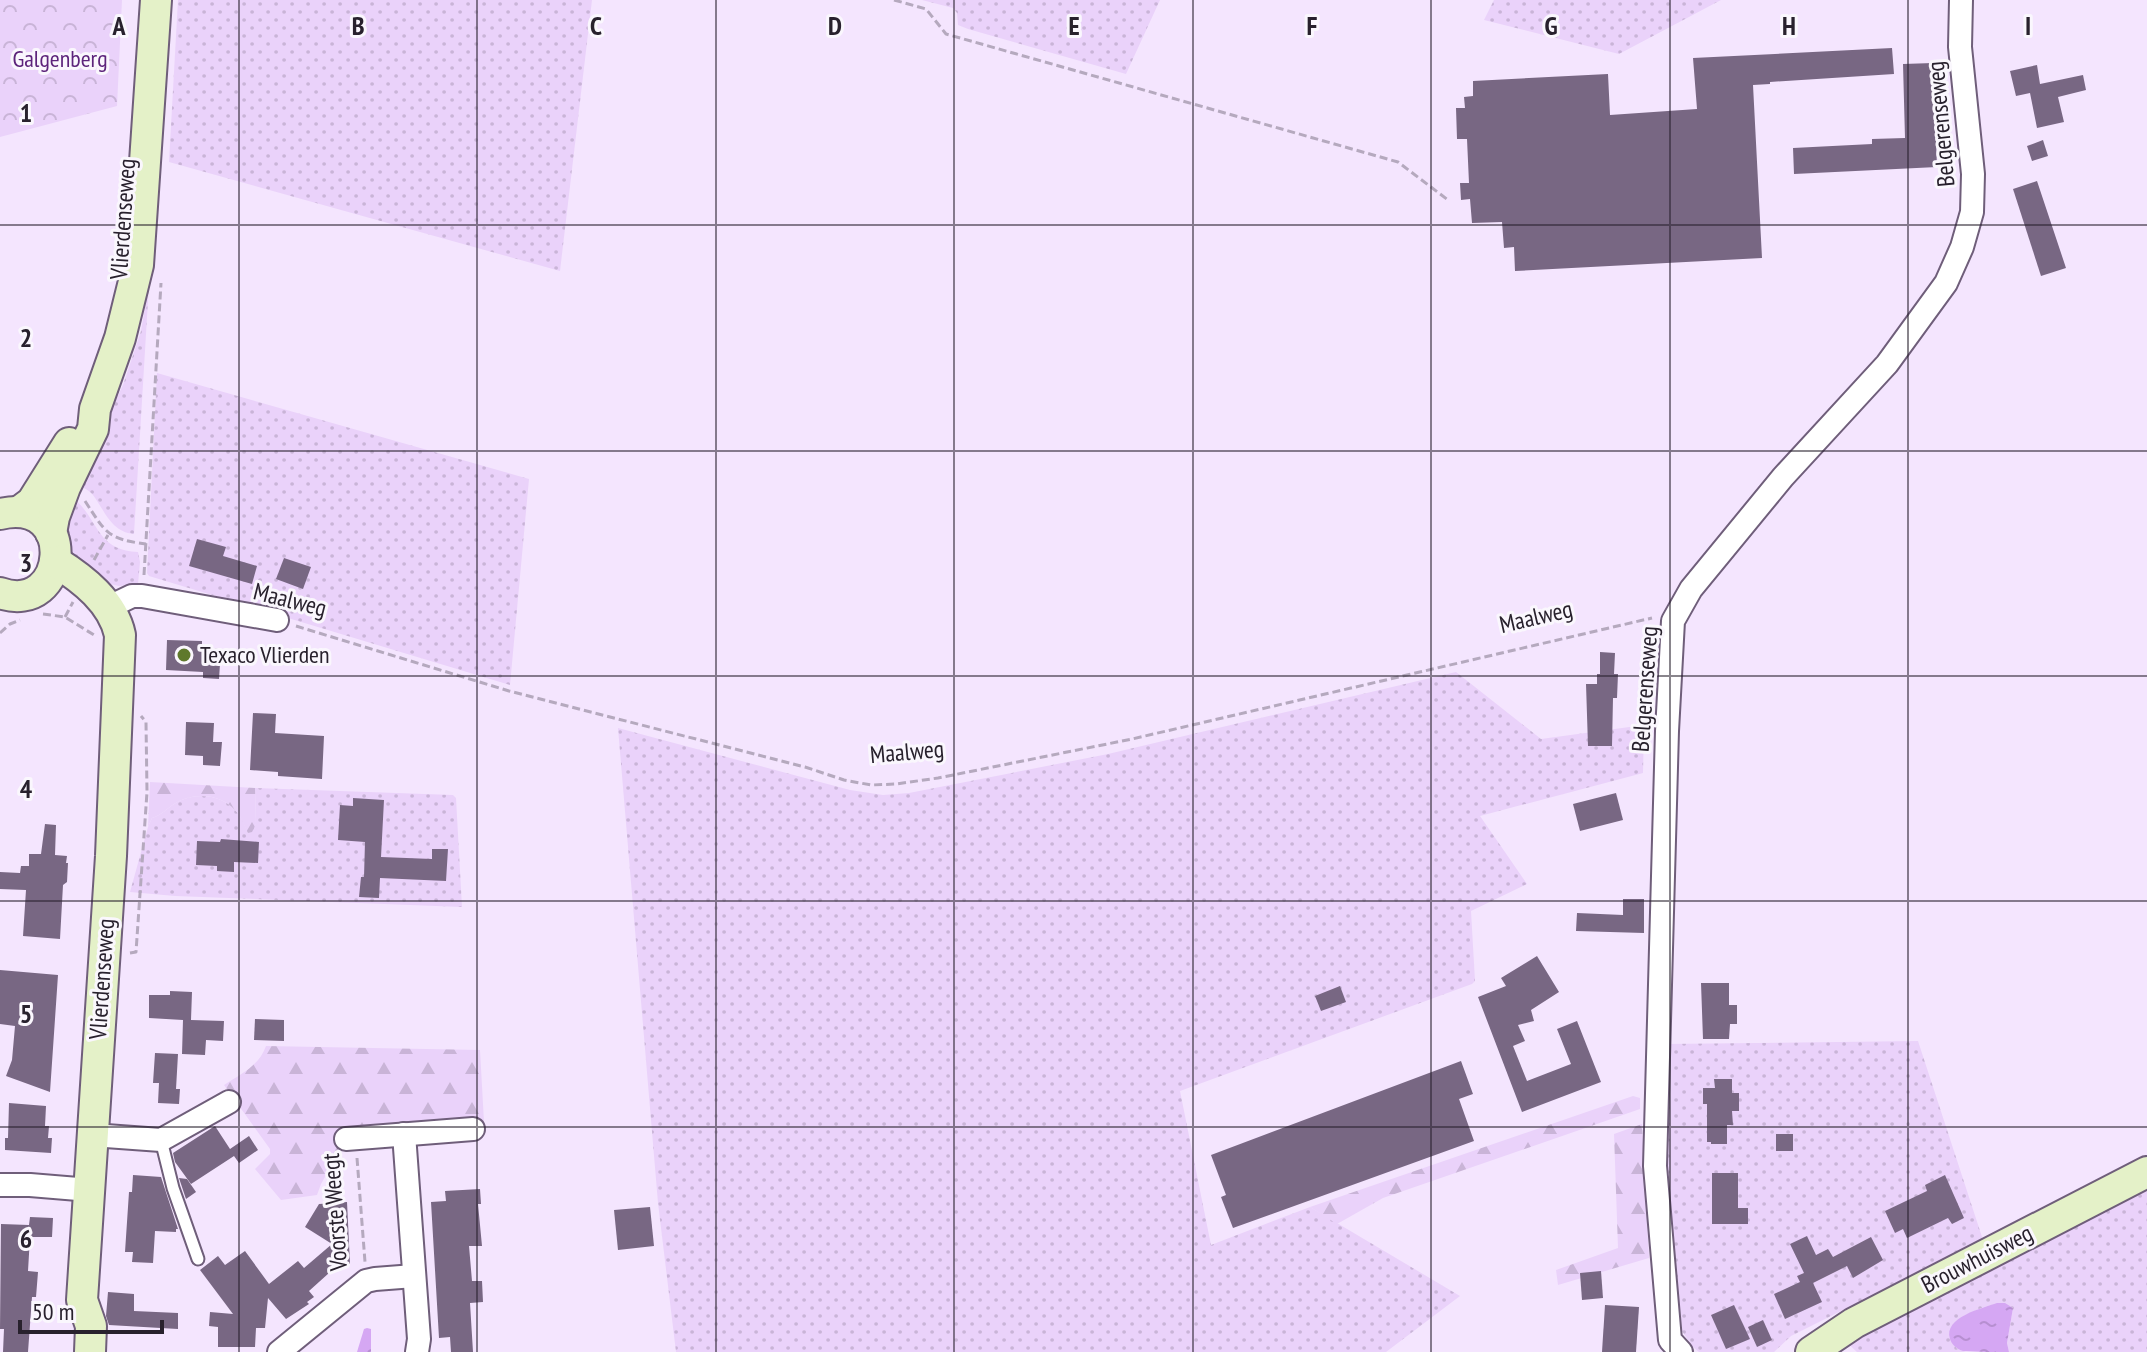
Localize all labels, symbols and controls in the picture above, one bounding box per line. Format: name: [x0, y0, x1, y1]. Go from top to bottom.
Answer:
text: A: [111, 9, 126, 42]
text: B: [352, 9, 365, 42]
text: C: [590, 9, 602, 42]
text: D: [828, 9, 842, 42]
text: E: [1068, 9, 1080, 42]
text: F: [1307, 9, 1318, 42]
text: G: [1544, 9, 1558, 42]
text: H: [1782, 9, 1796, 42]
text: I: [2025, 9, 2031, 42]
park label: Galgenberg: [12, 43, 108, 74]
street label: Belgerenseweg: [1920, 60, 1961, 188]
text: 1: [20, 96, 32, 129]
street label: Vlierdenseweg: [103, 157, 142, 281]
text: 2: [20, 321, 32, 354]
text: 3: [20, 546, 32, 579]
street label: Maalweg: [250, 576, 330, 624]
street label: Maalweg: [1496, 593, 1575, 640]
street label: Belgerenseweg: [1625, 625, 1664, 753]
place label: Texaco Vlierden: [200, 639, 329, 670]
marker: Texaco Vlierden: [175, 646, 193, 664]
street label: Maalweg: [869, 733, 945, 770]
text: 4: [20, 772, 33, 805]
street label: Vlierdenseweg: [82, 917, 121, 1041]
text: 5: [20, 997, 32, 1030]
street label: Voorste Weegt: [315, 1152, 354, 1273]
street label: Brouwhuisweg: [1916, 1217, 2038, 1300]
text: 6: [20, 1222, 32, 1255]
scale bar: [20, 1284, 162, 1334]
text: 50 m: [32, 1296, 74, 1327]

